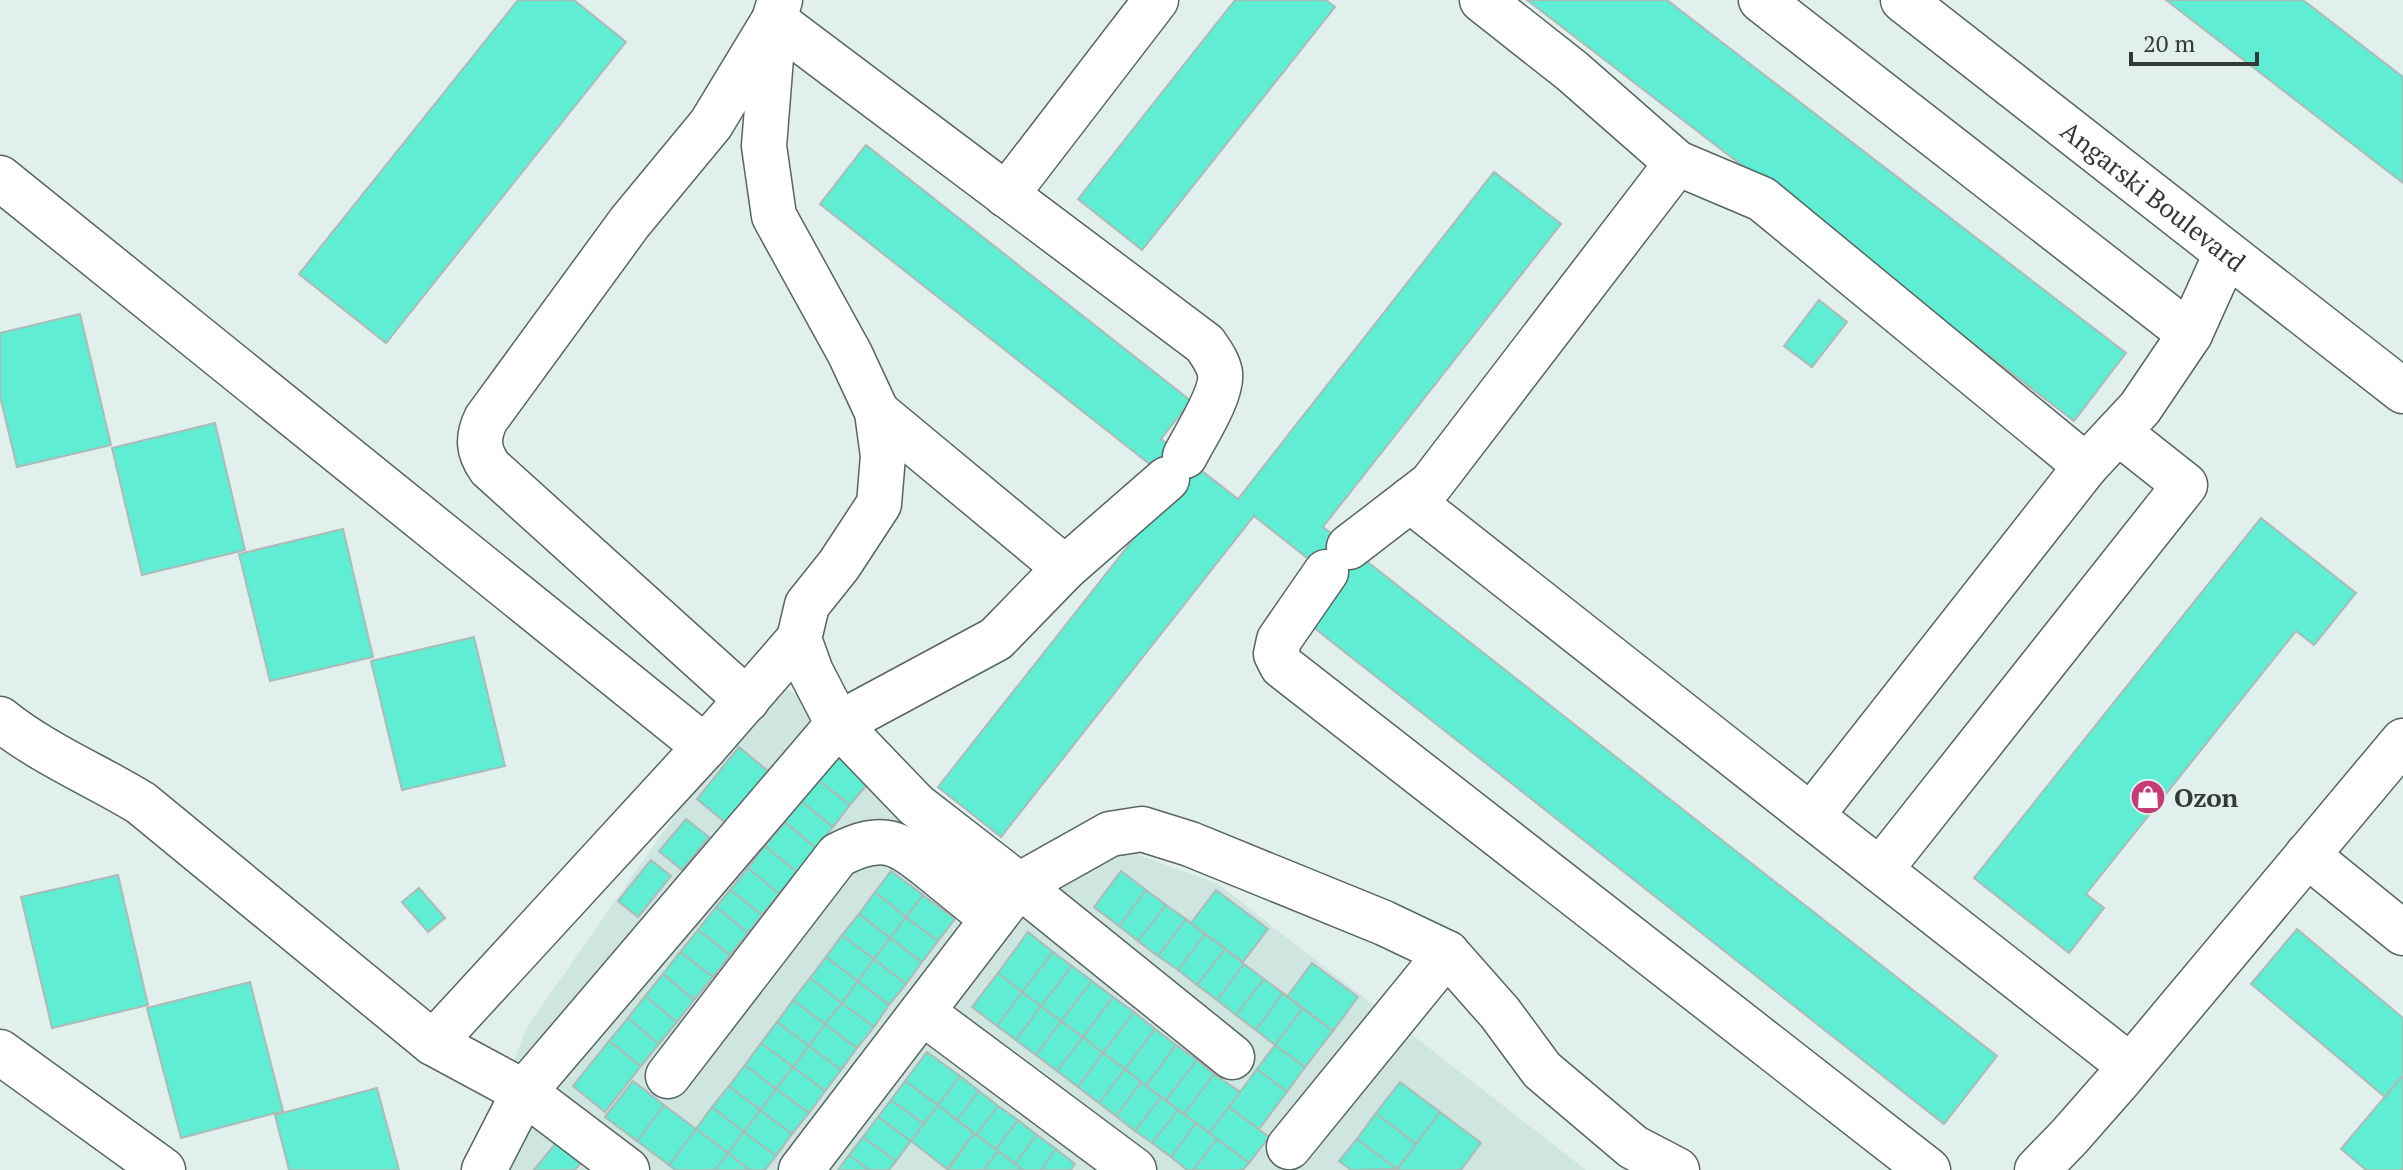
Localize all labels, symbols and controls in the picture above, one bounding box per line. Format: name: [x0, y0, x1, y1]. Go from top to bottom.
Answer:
scale bar: [2131, 16, 2257, 66]
text: 20 m: [2143, 27, 2195, 59]
street label: Angarski Boulevard: [2054, 113, 2253, 279]
shop icon: Ozon: [2129, 778, 2167, 816]
place label: Ozon: [2174, 780, 2239, 814]

